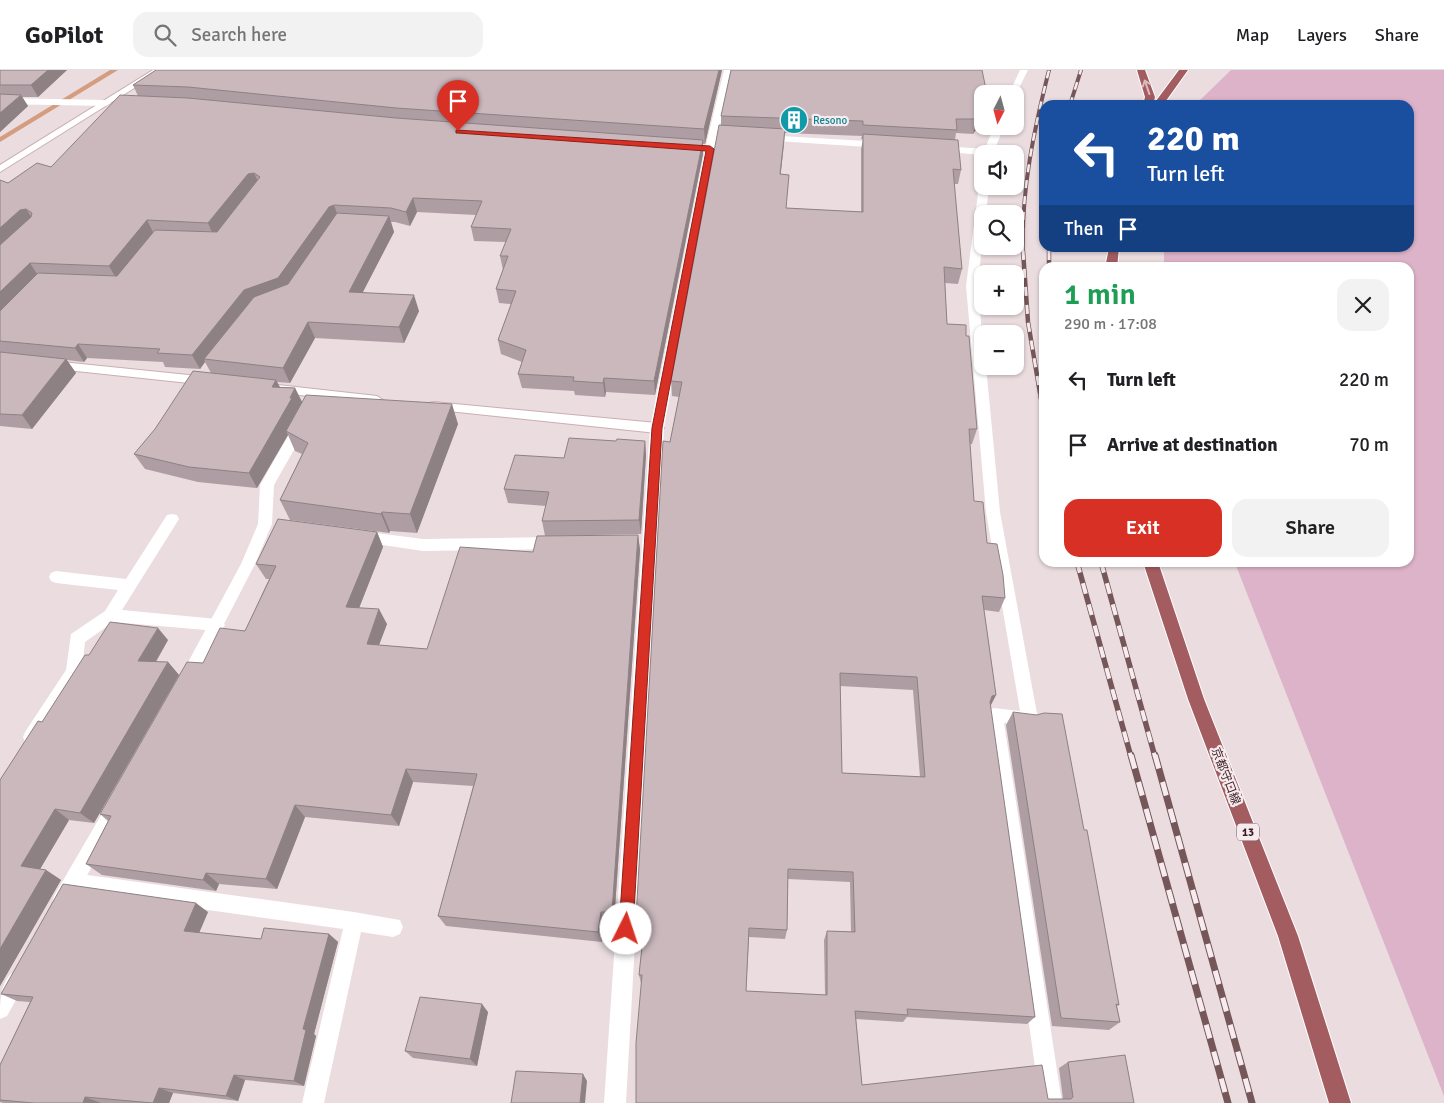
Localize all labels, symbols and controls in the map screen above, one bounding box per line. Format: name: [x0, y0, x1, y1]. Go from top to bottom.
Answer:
search box: [133, 12, 483, 57]
text: GoPilot: [25, 20, 103, 50]
icon: search: [151, 21, 179, 49]
text: Search here: [191, 23, 287, 47]
text: Map: [1236, 24, 1269, 46]
text: Layers: [1297, 24, 1347, 46]
text: Share: [1375, 24, 1419, 46]
pin: [437, 80, 479, 131]
one-way arrow: [1142, 80, 1151, 96]
north arrow: [974, 85, 1024, 135]
map controls: [974, 85, 1024, 375]
icon: arrive: [444, 87, 472, 115]
building icon: Resono: [779, 105, 809, 135]
place label: Resono: [813, 114, 847, 127]
text: 220 m: [1147, 117, 1240, 160]
icon: left: [1064, 120, 1129, 185]
button: sound: [974, 145, 1024, 195]
text: Turn left: [1147, 160, 1225, 187]
button: search: [974, 205, 1024, 255]
icon: arrive: [1114, 215, 1142, 243]
text: Then: [1064, 217, 1104, 241]
button: +: [974, 265, 1024, 315]
text: 1 min: [1064, 276, 1136, 313]
button: close: [1337, 279, 1389, 331]
text: 290 m · 17:08: [1064, 314, 1157, 334]
button: −: [974, 325, 1024, 375]
icon: left: [1064, 366, 1092, 394]
text: Turn left: [1107, 368, 1176, 392]
text: 220 m: [1339, 368, 1389, 392]
icon: arrive: [1064, 431, 1092, 459]
text: Arrive at destination: [1107, 433, 1278, 457]
text: 70 m: [1349, 433, 1389, 457]
button: Exit: [1064, 499, 1222, 557]
button: Share: [1232, 499, 1389, 557]
street label: 京都守口線: [1208, 745, 1243, 807]
road number: 13: [1237, 824, 1259, 840]
position arrow: [599, 902, 651, 954]

